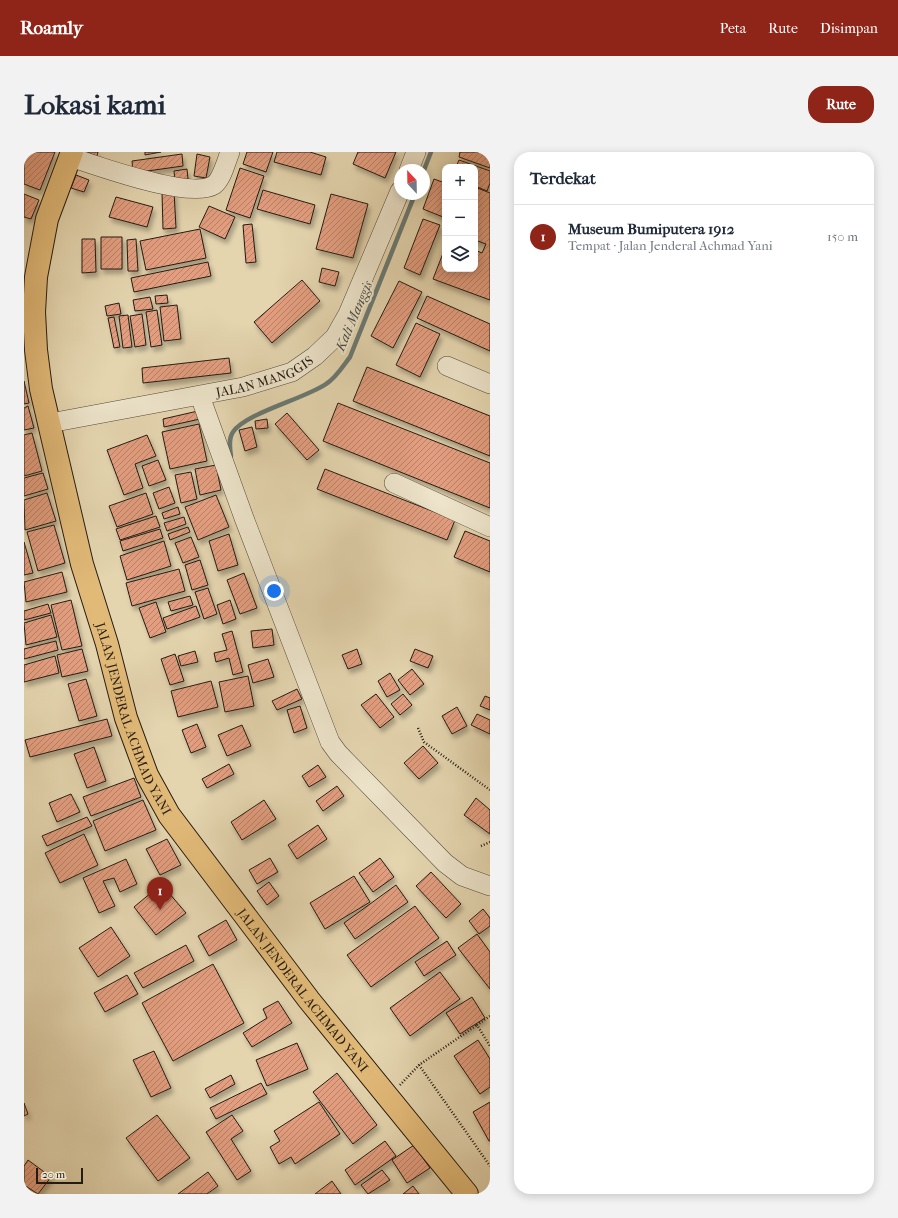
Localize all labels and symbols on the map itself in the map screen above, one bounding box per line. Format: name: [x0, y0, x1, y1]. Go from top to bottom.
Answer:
north arrow: [394, 164, 430, 200]
water label: Kali Manggis: [331, 278, 377, 355]
street label: JALAN MANGGIS: [213, 352, 316, 400]
your location: [264, 581, 284, 601]
street label: JALAN JENDERAL ACHMAD YANI: [93, 620, 175, 817]
pin: 1: [147, 877, 173, 910]
street label: JALAN JENDERAL ACHMAD YANI: [234, 905, 372, 1075]
scale bar: [36, 1166, 83, 1185]

